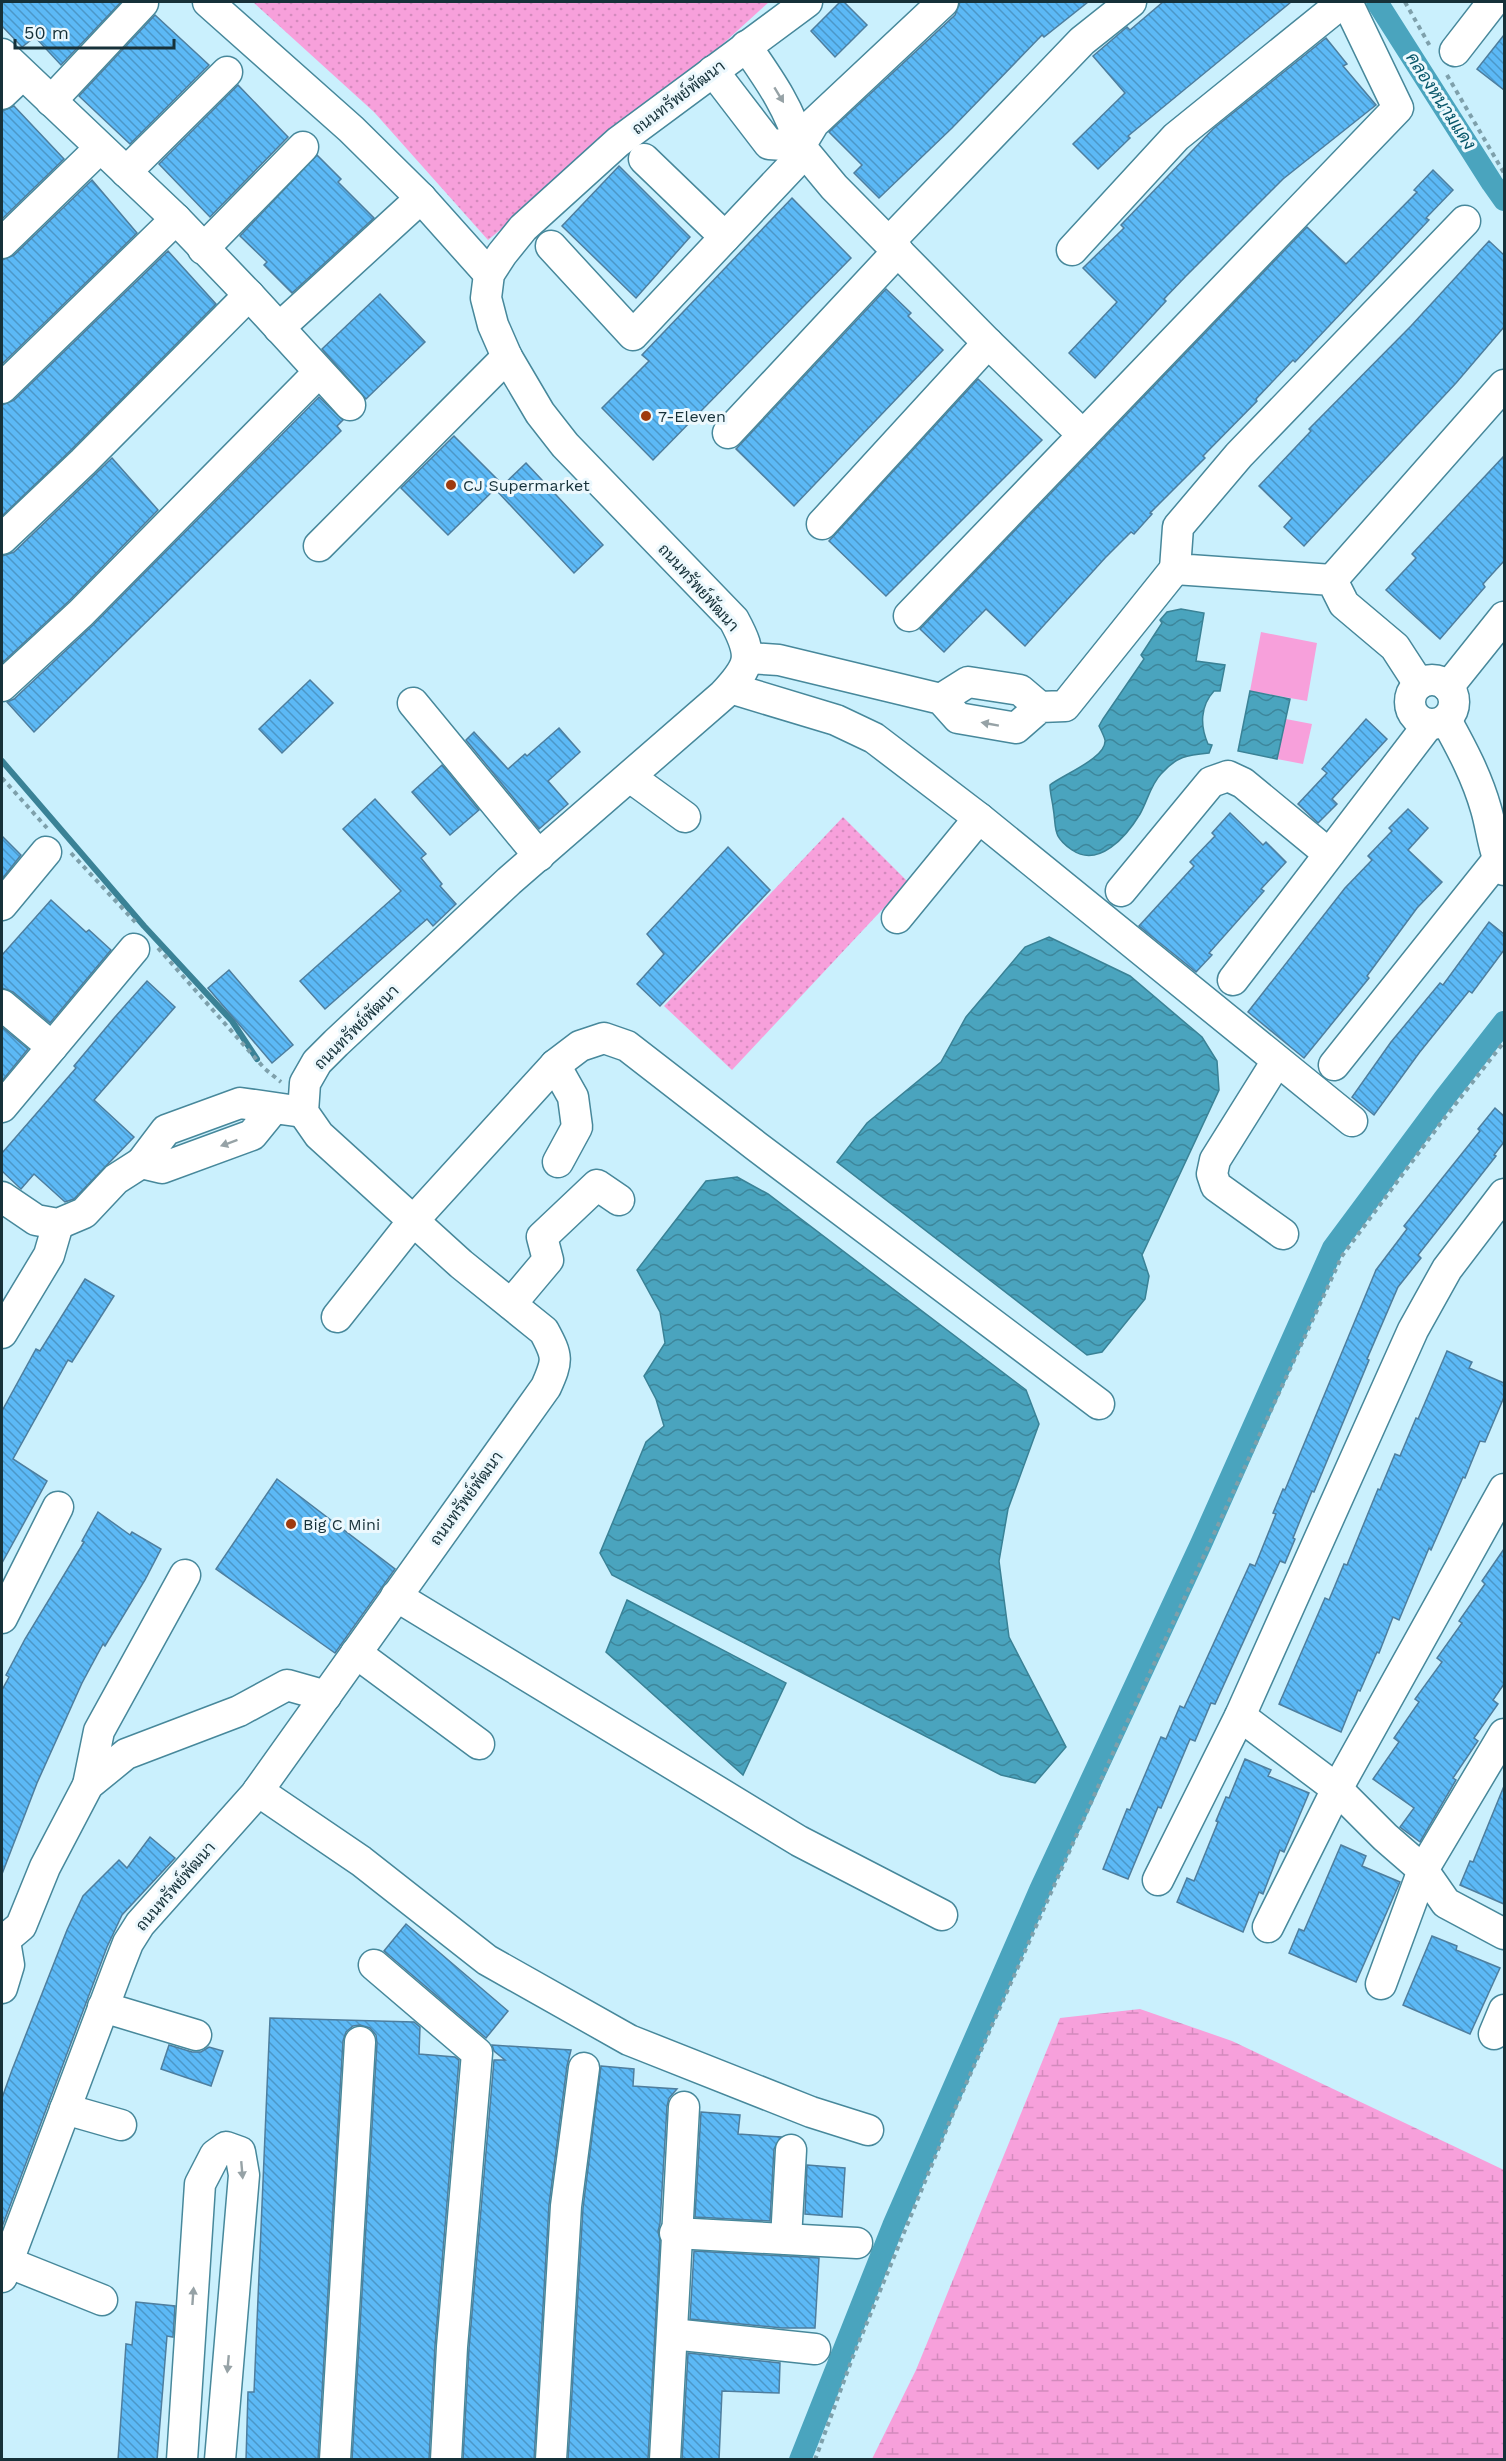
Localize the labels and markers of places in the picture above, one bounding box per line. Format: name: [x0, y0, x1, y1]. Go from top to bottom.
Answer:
place label: 7-Eleven: [658, 407, 726, 426]
marker: 7-Eleven: [639, 409, 653, 423]
place label: CJ Supermarket: [463, 476, 590, 495]
marker: CJ Supermarket: [444, 478, 458, 492]
place label: Big C Mini: [303, 1515, 380, 1534]
marker: Big C Mini: [284, 1517, 298, 1531]

